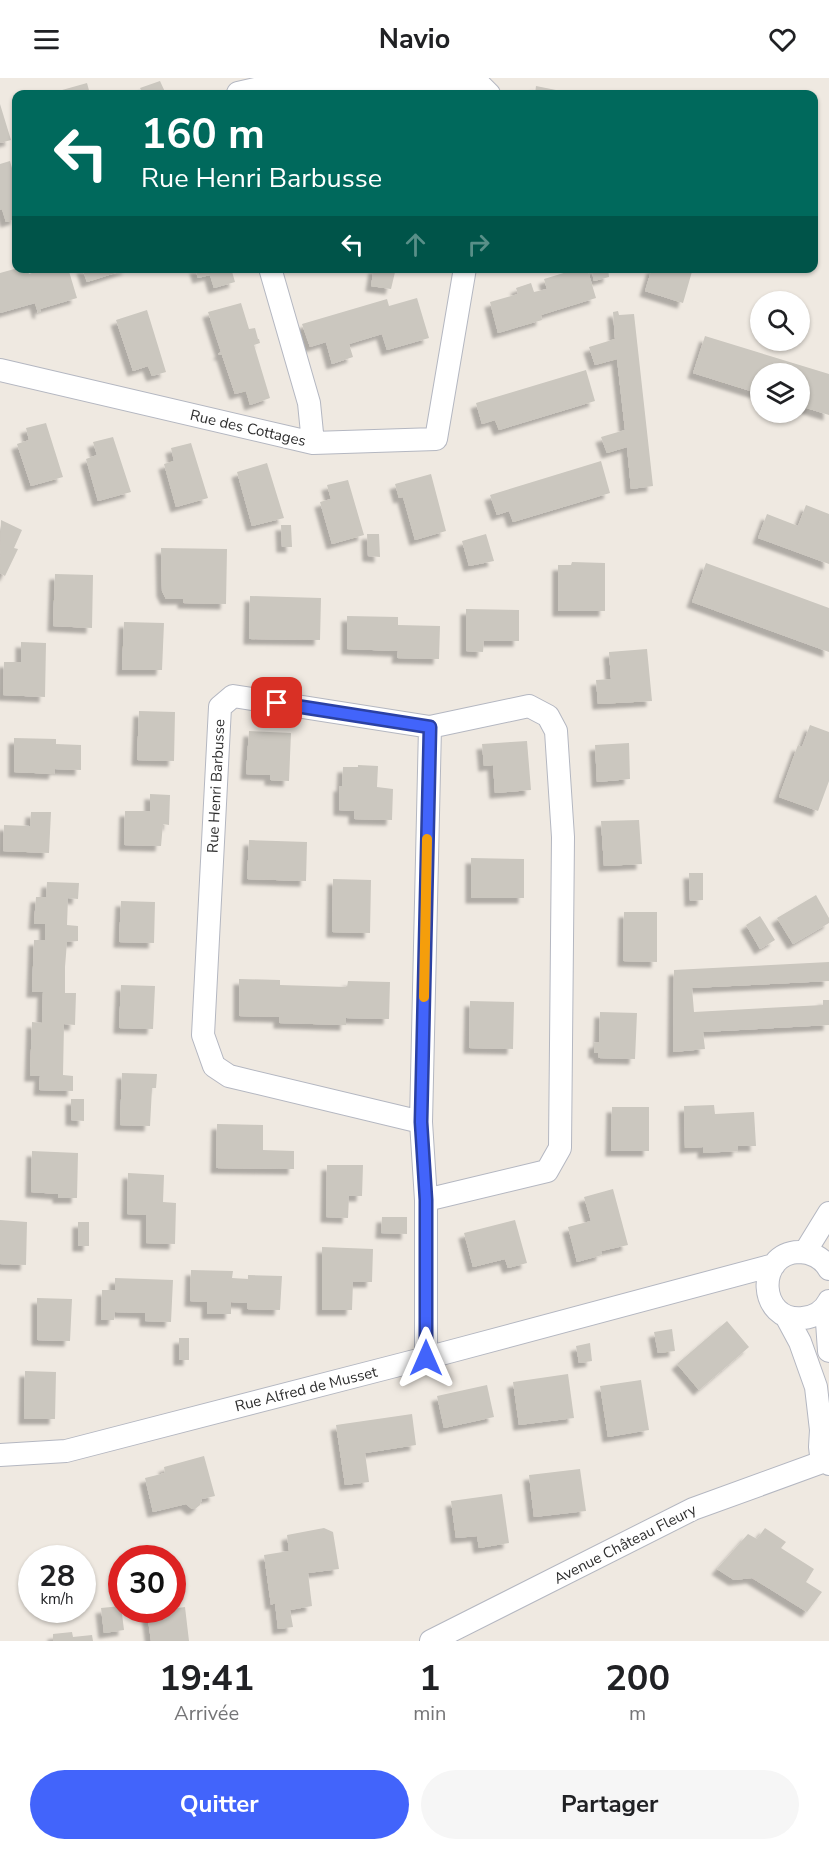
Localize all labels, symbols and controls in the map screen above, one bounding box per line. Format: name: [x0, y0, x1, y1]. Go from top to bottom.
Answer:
text: Navio: [379, 21, 450, 58]
icon: menu: [30, 23, 63, 56]
icon: heart: [766, 23, 799, 56]
text: 160 m: [141, 106, 265, 163]
icon: left: [42, 114, 120, 192]
text: Rue Henri Barbusse: [141, 160, 382, 197]
icon: left: [336, 228, 369, 261]
icon: ahead: [399, 228, 432, 261]
icon: right: [462, 228, 495, 261]
map controls: [750, 291, 810, 423]
button: search: [750, 291, 810, 351]
button: layers: [750, 363, 810, 423]
street label: Rue des Cottages: [188, 405, 308, 451]
pin: [251, 677, 302, 728]
icon: arrive: [260, 686, 293, 719]
street label: Rue Henri Barbusse: [203, 719, 229, 853]
position arrow: [394, 1326, 458, 1390]
street label: Rue Alfred de Musset: [233, 1361, 380, 1416]
street label: Avenue Château Fleury: [550, 1499, 700, 1589]
speed limit sign: 30: [108, 1545, 186, 1623]
text: 28: [39, 1556, 75, 1597]
text: km/h: [40, 1589, 74, 1609]
text: 19:41: [159, 1654, 254, 1703]
text: 1: [419, 1654, 441, 1703]
text: 200: [605, 1654, 670, 1703]
text: Arrivée: [174, 1700, 239, 1727]
text: min: [413, 1700, 446, 1727]
text: m: [629, 1700, 646, 1727]
button: Quitter: [30, 1770, 409, 1839]
button: Partager: [421, 1770, 799, 1839]

